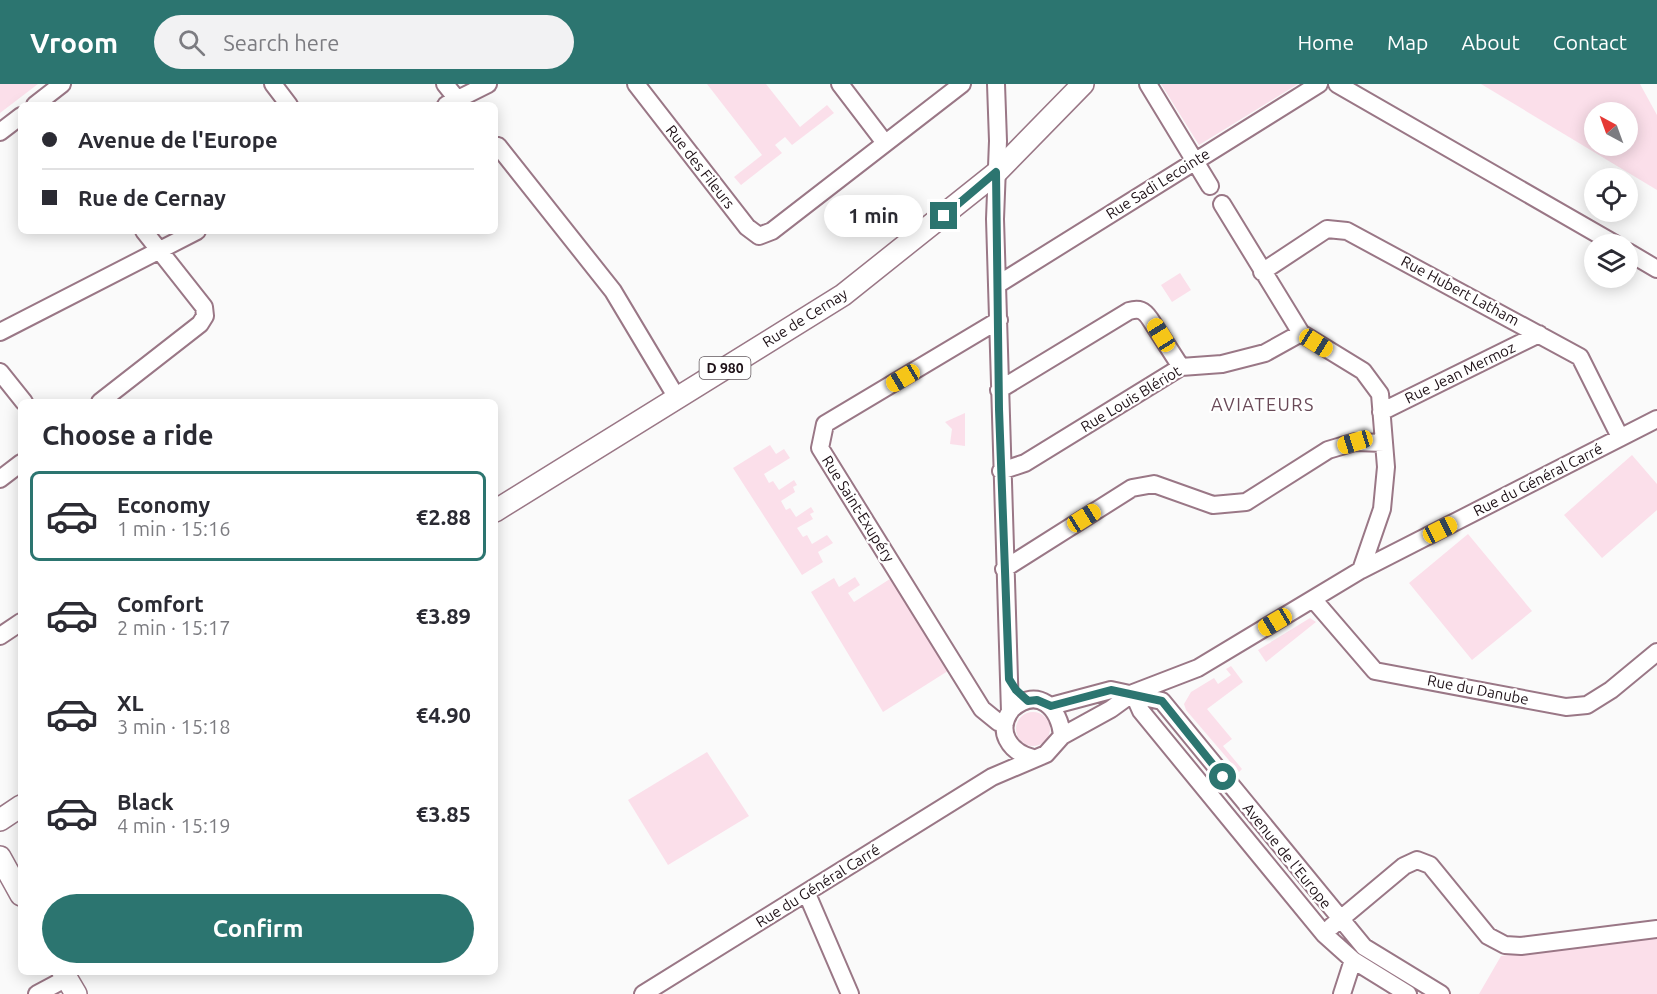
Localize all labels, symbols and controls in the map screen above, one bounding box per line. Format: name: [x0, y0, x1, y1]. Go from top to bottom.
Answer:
search box: [154, 15, 574, 69]
icon: search: [175, 26, 208, 59]
text: Vroom: [30, 27, 118, 58]
text: Search here: [223, 30, 339, 55]
text: Home: [1297, 30, 1354, 54]
text: Map: [1387, 30, 1428, 54]
text: About: [1461, 30, 1520, 54]
text: Contact: [1553, 30, 1627, 54]
north arrow: [1584, 102, 1638, 156]
map controls: [1584, 102, 1638, 288]
street label: Rue des Fileurs: [663, 122, 738, 212]
text: Avenue de l'Europe: [78, 127, 278, 152]
street label: Rue Sadi Lecointe: [1103, 145, 1213, 222]
button: locate: [1584, 168, 1638, 222]
text: Rue de Cernay: [78, 185, 226, 210]
callout: 1 min: [824, 195, 923, 237]
route end: [930, 202, 957, 229]
text: 1 min: [848, 204, 899, 227]
button: layers: [1584, 234, 1638, 288]
street label: Rue Hubert Latham: [1398, 252, 1522, 329]
street label: Rue de Cernay: [759, 285, 850, 350]
car: [1144, 315, 1178, 355]
car: [1296, 326, 1336, 360]
street label: Rue Jean Mermoz: [1402, 338, 1518, 407]
road number: D 980: [700, 357, 750, 379]
car: [883, 361, 923, 395]
street label: Rue Louis Blériot: [1078, 362, 1184, 435]
district label: AVIATEURS: [1211, 394, 1315, 414]
text: Choose a ride: [42, 420, 214, 450]
car: [1335, 428, 1375, 456]
street label: Rue du Général Carré: [1470, 440, 1605, 520]
street label: Rue Saint-Exupéry: [819, 452, 898, 565]
icon: car: [45, 489, 99, 543]
text: Economy: [117, 492, 210, 517]
car: [1064, 501, 1104, 535]
text: €2.88: [416, 504, 471, 529]
car: [1420, 514, 1460, 546]
text: 1 min · 15:16: [117, 517, 231, 540]
icon: car: [45, 588, 99, 642]
text: Comfort: [117, 591, 204, 616]
text: €3.89: [416, 603, 471, 628]
car: [1255, 605, 1295, 639]
text: 2 min · 15:17: [117, 616, 231, 639]
street label: Rue du Danube: [1426, 671, 1530, 708]
icon: car: [45, 687, 99, 741]
text: XL: [117, 690, 144, 715]
text: €4.90: [416, 702, 471, 727]
text: 3 min · 15:18: [117, 715, 231, 738]
route start: [1209, 763, 1236, 790]
icon: car: [45, 786, 99, 840]
text: Black: [117, 789, 174, 814]
street label: Avenue de l'Europe: [1240, 800, 1335, 912]
text: €3.85: [416, 801, 471, 826]
text: 4 min · 15:19: [117, 814, 231, 837]
street label: Rue du Général Carré: [753, 841, 883, 931]
button: Confirm: [42, 894, 474, 963]

